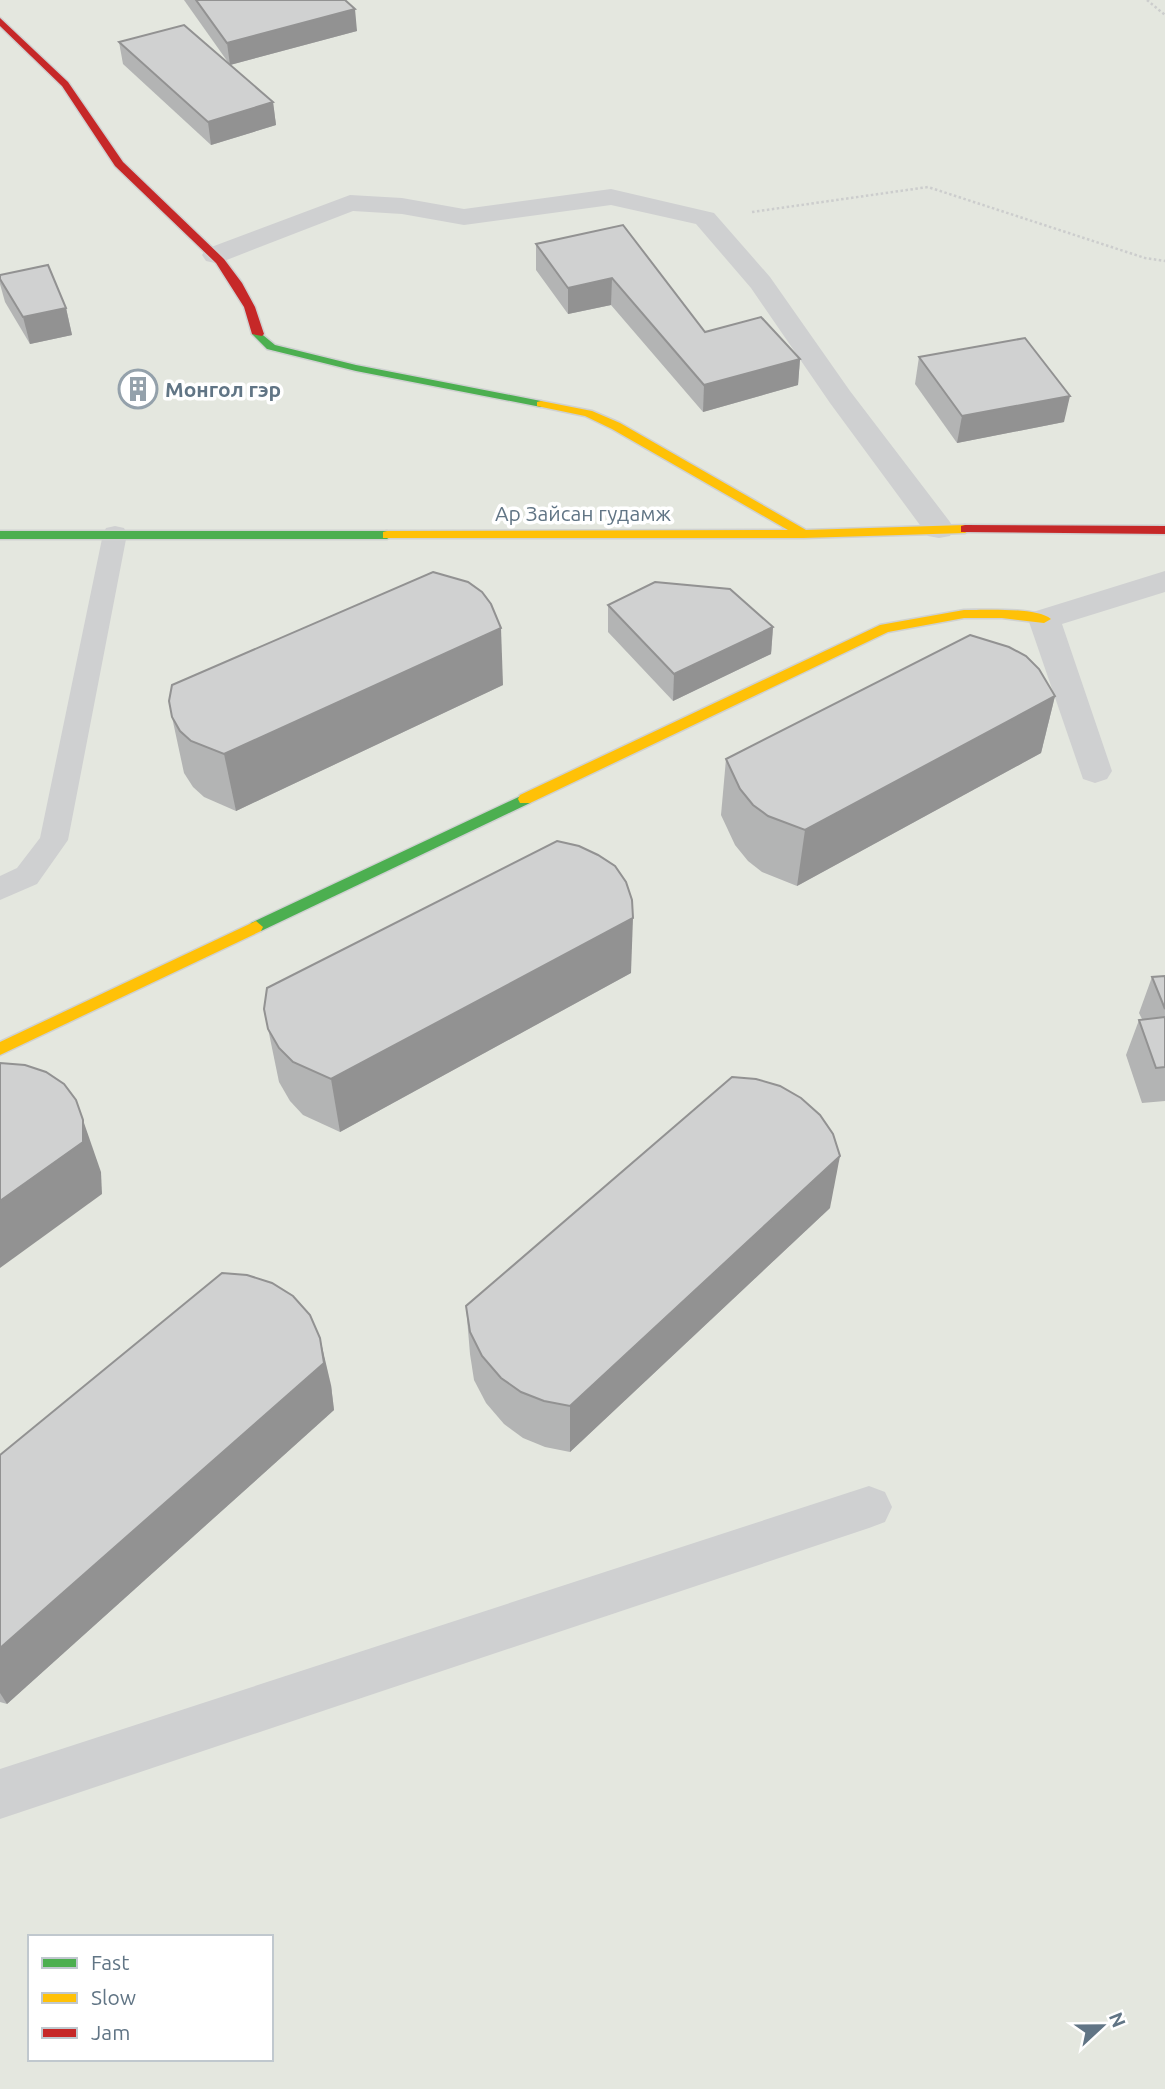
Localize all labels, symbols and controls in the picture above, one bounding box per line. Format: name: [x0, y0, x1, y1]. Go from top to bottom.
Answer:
building icon: Монгол гэр: [117, 368, 159, 410]
place label: Монгол гэр: [165, 377, 281, 401]
street label: Ар Зайсан гудамж: [495, 501, 671, 525]
legend: [28, 1935, 273, 2061]
text: Fast: [91, 1950, 129, 1974]
text: Slow: [91, 1985, 136, 2009]
north arrow: [1067, 1991, 1137, 2061]
text: N: [1105, 2009, 1131, 2030]
text: Jam: [91, 2020, 130, 2044]

